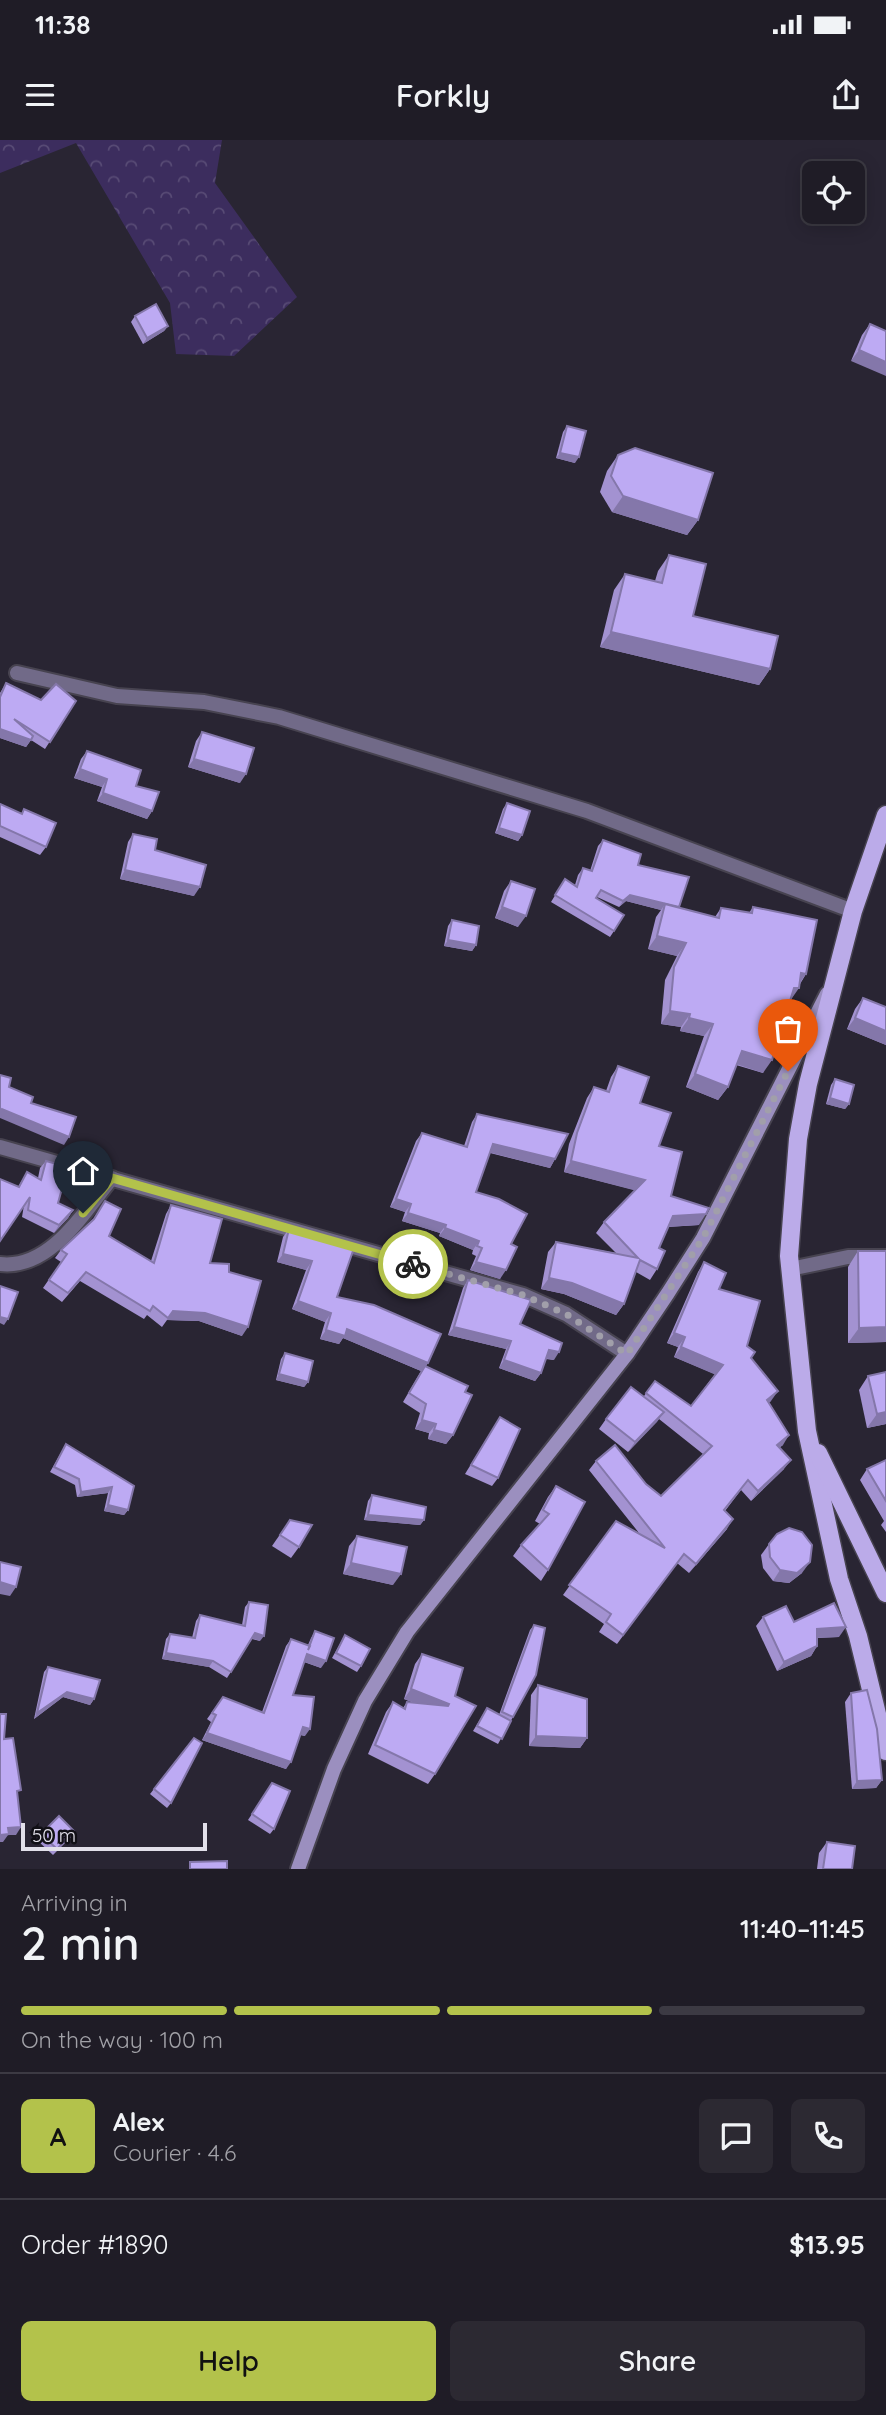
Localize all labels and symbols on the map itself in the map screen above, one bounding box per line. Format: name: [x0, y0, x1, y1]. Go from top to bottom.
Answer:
pin: [758, 999, 818, 1071]
pin: [53, 1141, 113, 1213]
courier: [378, 1229, 448, 1299]
scale bar: [21, 1820, 206, 1852]

